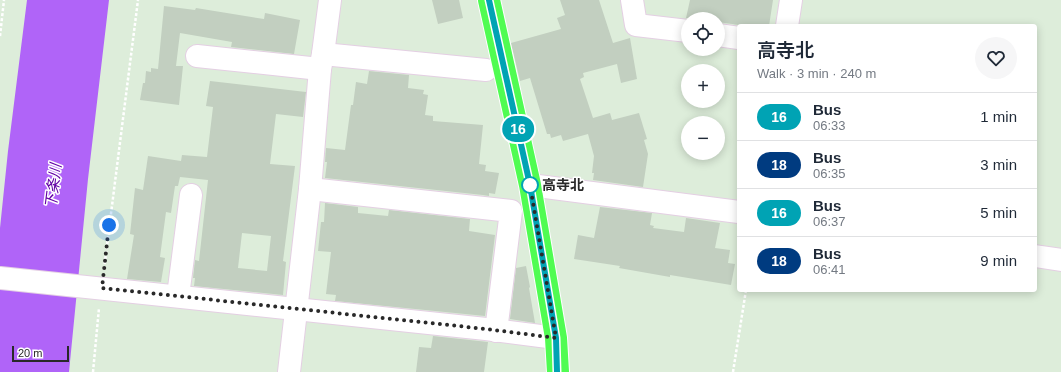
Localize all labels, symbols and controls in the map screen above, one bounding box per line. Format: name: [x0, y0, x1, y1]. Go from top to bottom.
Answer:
map controls: [681, 12, 725, 160]
button: locate: [681, 12, 725, 56]
button: heart: [975, 37, 1017, 79]
text: 高寺北: [757, 40, 814, 61]
button: +: [681, 64, 725, 108]
text: Walk · 3 min · 240 m: [757, 66, 876, 81]
text: Bus: [813, 101, 841, 118]
text: 1 min: [980, 108, 1017, 125]
text: 16: [771, 109, 787, 125]
line badge: 16: [500, 116, 536, 142]
button: −: [681, 116, 725, 160]
text: 06:33: [813, 118, 846, 133]
text: 16: [510, 121, 526, 137]
text: Bus: [813, 149, 841, 166]
text: 3 min: [980, 156, 1017, 173]
text: 18: [771, 157, 787, 173]
water label: 下条川: [42, 161, 64, 209]
text: 06:35: [813, 166, 846, 181]
marker: 高寺北: [521, 176, 539, 194]
place label: 高寺北: [542, 177, 584, 193]
text: Bus: [813, 197, 841, 214]
text: 5 min: [980, 204, 1017, 221]
text: 16: [771, 205, 787, 221]
text: 06:37: [813, 214, 846, 229]
your location: [99, 215, 119, 235]
text: Bus: [813, 245, 841, 262]
text: 9 min: [980, 252, 1017, 269]
text: 18: [771, 253, 787, 269]
text: 06:41: [813, 262, 846, 277]
scale bar: [12, 344, 69, 363]
text: 20 m: [18, 347, 42, 359]

